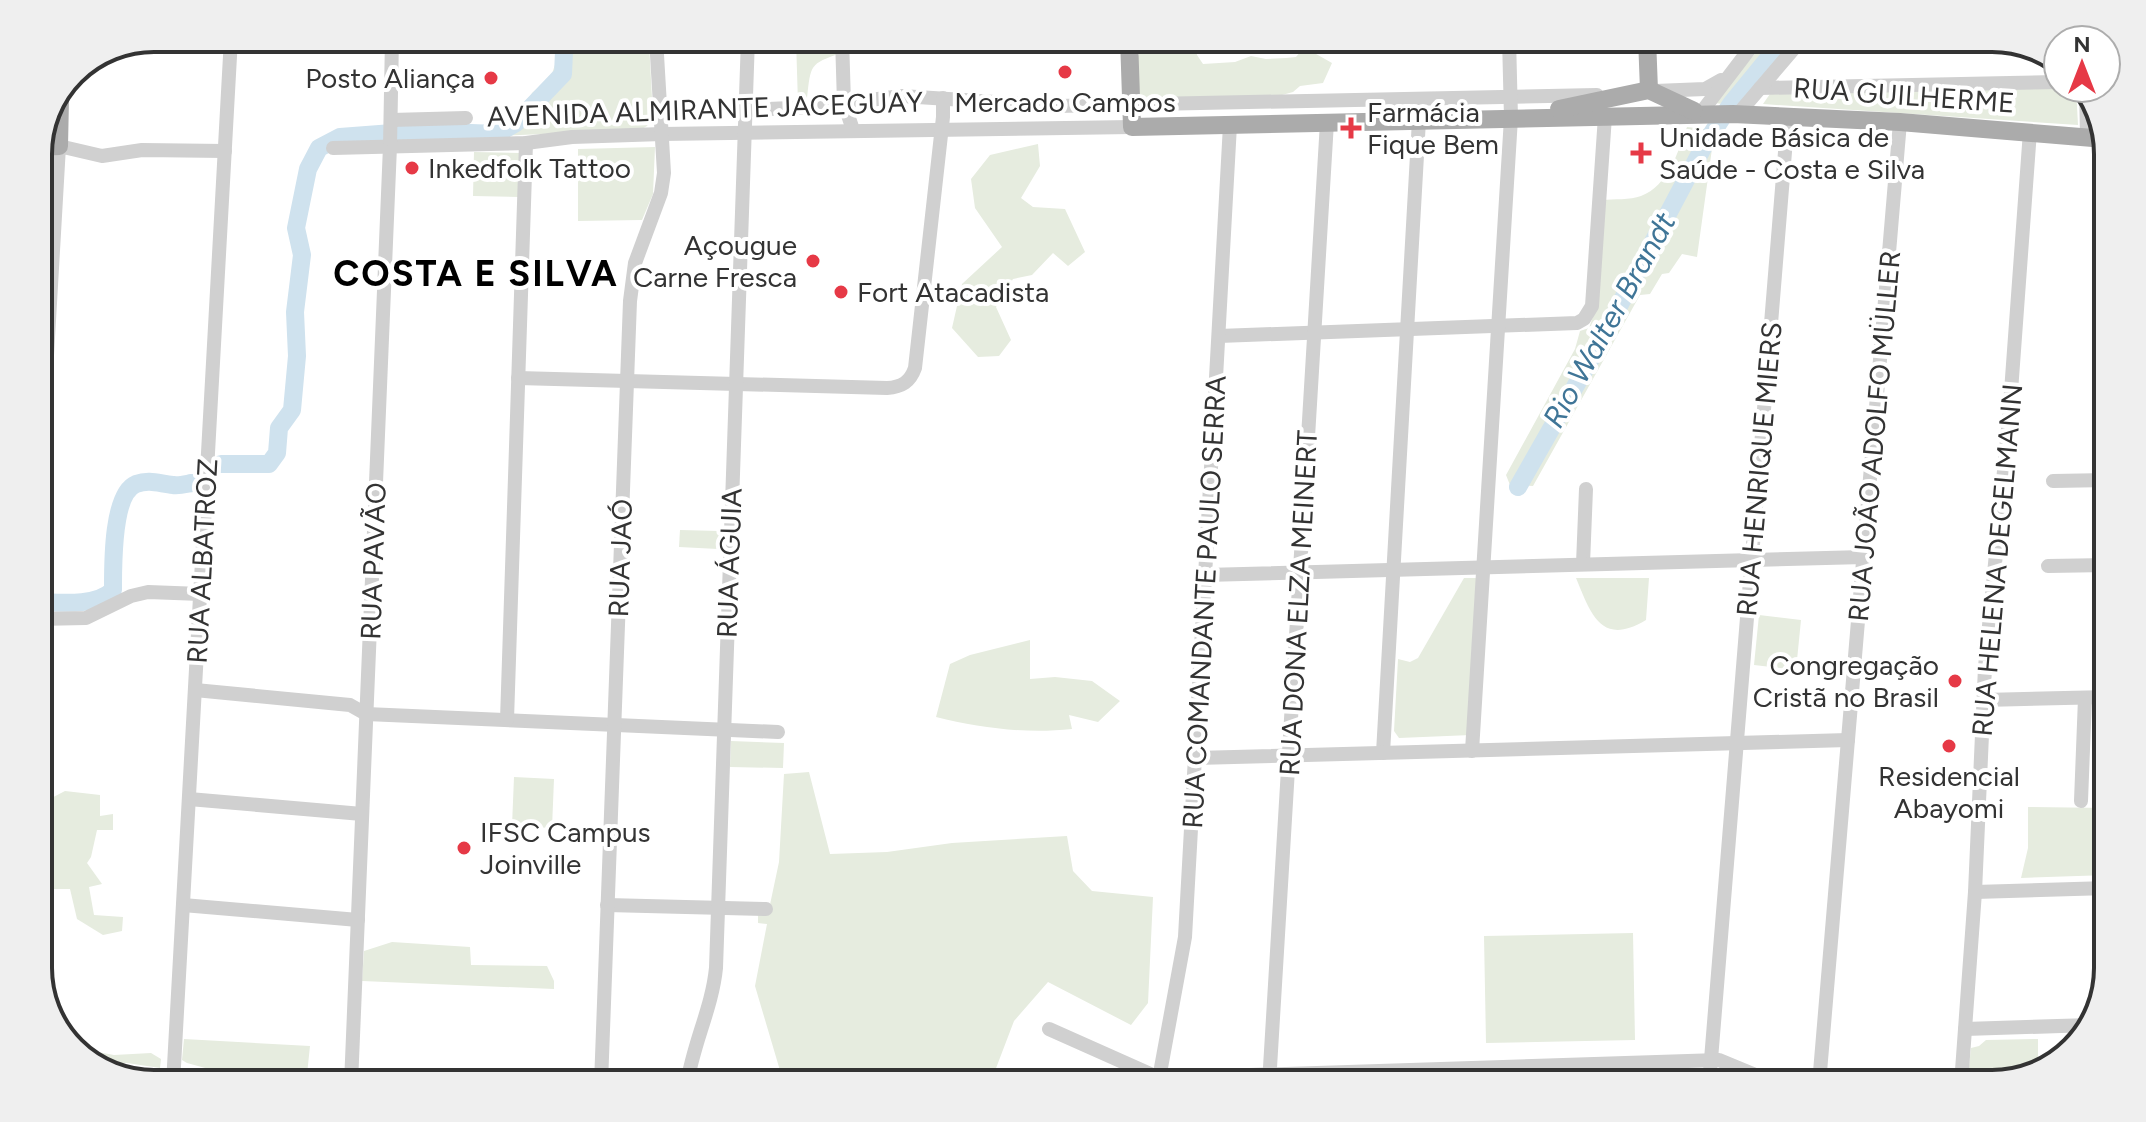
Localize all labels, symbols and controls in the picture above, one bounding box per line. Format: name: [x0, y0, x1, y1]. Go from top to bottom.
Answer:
north arrow: [2042, 24, 2122, 104]
text: N: [2073, 31, 2091, 58]
place label: Posto Aliança: [305, 61, 475, 95]
marker: Mercado Campos: [1056, 63, 1074, 81]
marker: Posto Aliança: [482, 69, 500, 87]
street label: RUA GUILHERME: [1792, 70, 2016, 120]
street label: AVENIDA ALMIRANTE JACEGUAY: [486, 84, 924, 134]
place label: Mercado Campos: [954, 85, 1176, 119]
place label: Farmácia Fique Bem: [1367, 95, 1499, 161]
marker: Farmácia Fique Bem: [1342, 119, 1360, 137]
place label: Unidade Básica de Saúde - Costa e Silva: [1659, 120, 1925, 186]
marker: Unidade Básica de Saúde - Costa e Silva: [1630, 142, 1652, 164]
place label: Inkedfolk Tattoo: [428, 151, 631, 185]
marker: Inkedfolk Tattoo: [403, 159, 421, 177]
water label: Rio Walter Brandt: [1535, 206, 1684, 434]
place label: Açougue Carne Fresca: [633, 228, 797, 294]
street label: RUA JOÃO ADOLFO MÜLLER: [1841, 249, 1907, 623]
district label: COSTA E SILVA: [333, 252, 619, 295]
marker: Açougue Carne Fresca: [804, 252, 822, 270]
place label: Fort Atacadista: [857, 275, 1049, 309]
marker: Fort Atacadista: [832, 283, 850, 301]
street label: RUA HENRIQUE MIERS: [1729, 320, 1789, 618]
street label: RUA COMANDANTE PAULO SERRA: [1175, 375, 1233, 829]
street label: RUA HELENA DEGELMANN: [1965, 382, 2029, 738]
street label: RUA DONA ELZA MEINERT: [1272, 429, 1324, 776]
street label: RUA ALBATROZ: [180, 458, 224, 664]
street label: RUA PAVÃO: [353, 482, 393, 640]
street label: RUA ÁGUIA: [709, 488, 749, 638]
street label: RUA JAÓ: [601, 498, 639, 618]
place label: Congregação Cristã no Brasil: [1753, 648, 1939, 714]
marker: Congregação Cristã no Brasil: [1946, 672, 1964, 690]
marker: Residencial Abayomi: [1940, 737, 1958, 755]
place label: Residencial Abayomi: [1878, 759, 2020, 825]
place label: IFSC Campus Joinville: [480, 815, 651, 881]
marker: IFSC Campus Joinville: [455, 839, 473, 857]

